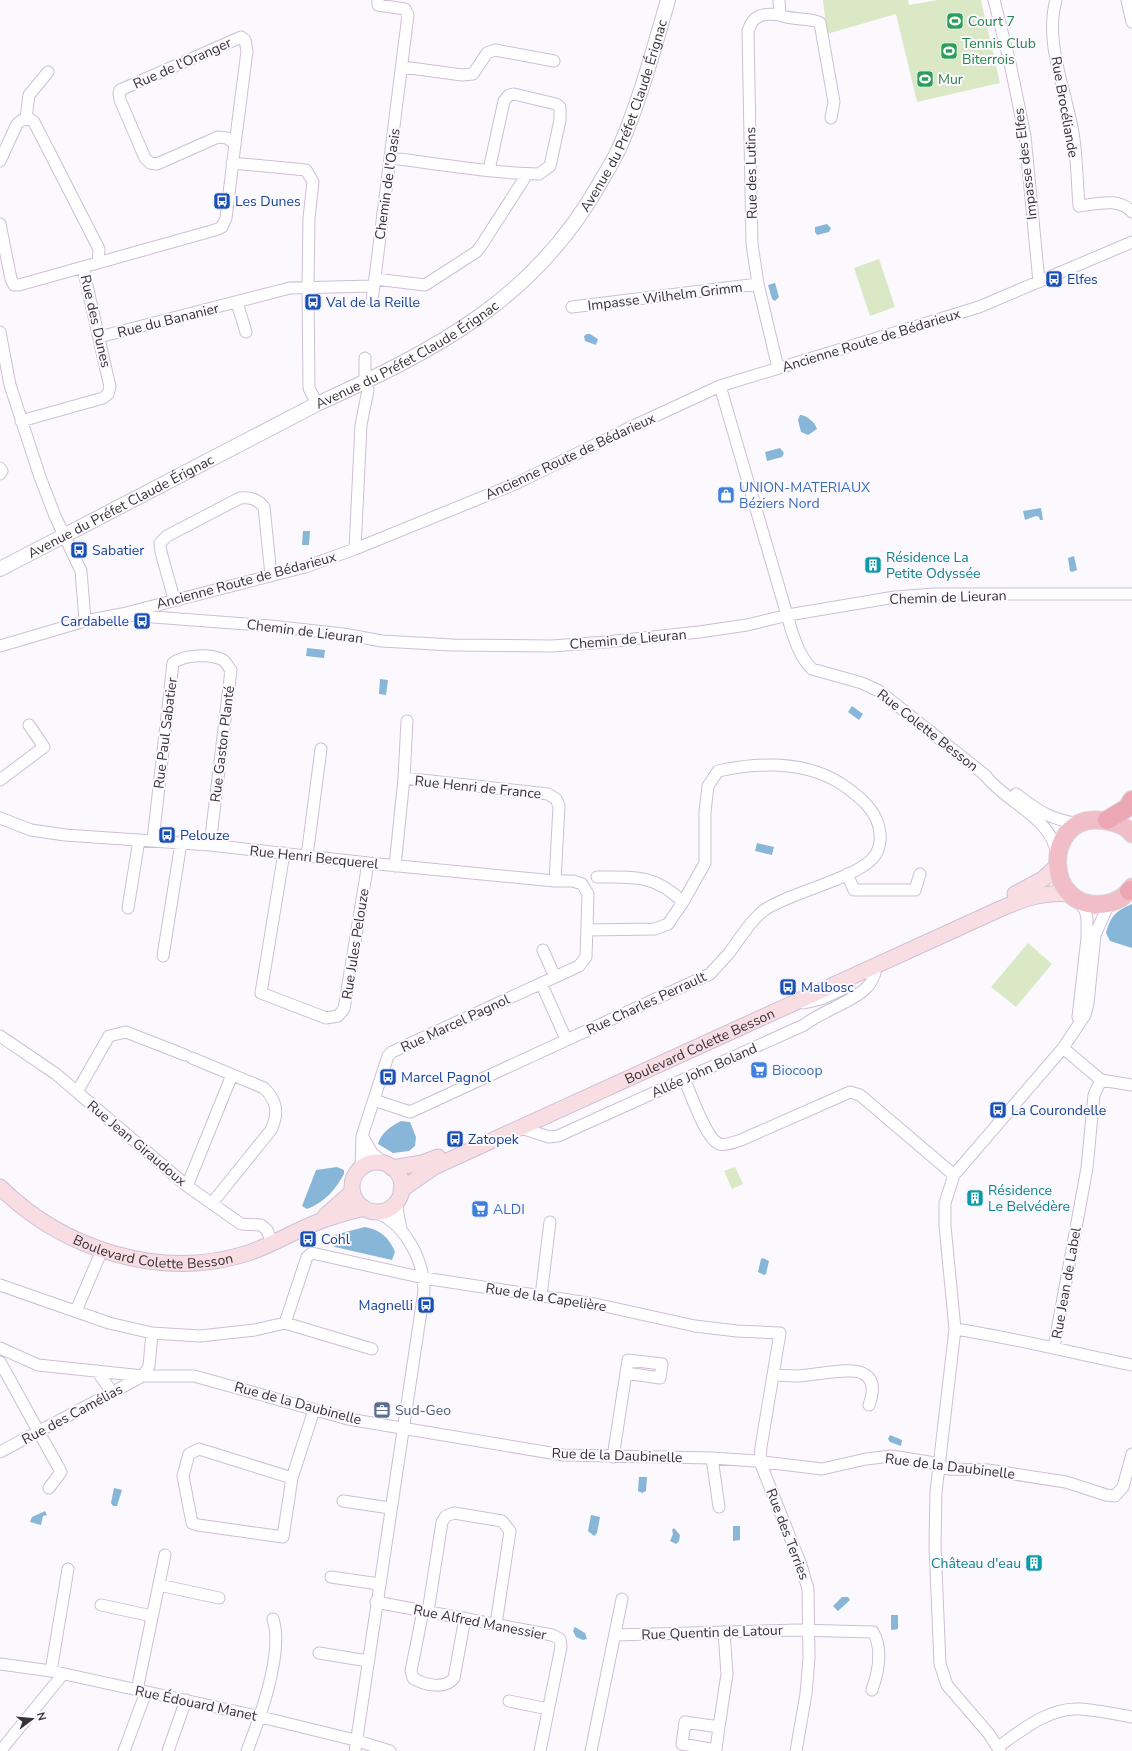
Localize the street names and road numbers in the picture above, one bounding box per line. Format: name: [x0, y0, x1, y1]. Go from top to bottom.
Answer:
street label: Avenue du Préfet Claude Érignac: [576, 17, 672, 216]
street label: Rue de l'Oranger: [130, 33, 234, 94]
street label: Rue Brocéliande: [1046, 55, 1083, 159]
street label: Impasse des Elfes: [1009, 107, 1042, 221]
street label: Rue des Lutins: [741, 126, 762, 219]
street label: Chemin de l'Oasis: [370, 127, 405, 241]
street label: Rue des Dunes: [76, 273, 115, 370]
street label: Impasse Wilhelm Grimm: [586, 278, 744, 315]
street label: Avenue du Préfet Claude Érignac: [312, 296, 503, 413]
street label: Rue du Bananier: [115, 299, 221, 342]
street label: Ancienne Route de Bédarieux: [780, 304, 963, 377]
street label: Ancienne Route de Bédarieux: [482, 408, 659, 504]
street label: Avenue du Préfet Claude Érignac: [25, 450, 218, 563]
street label: Ancienne Route de Bédarieux: [154, 547, 339, 614]
street label: Chemin de Lieuran: [889, 586, 1007, 609]
street label: Chemin de Lieuran: [246, 615, 364, 648]
street label: Chemin de Lieuran: [569, 625, 687, 654]
street label: Rue Paul Sabatier: [149, 676, 182, 790]
street label: Rue Gaston Planté: [206, 685, 239, 803]
street label: Rue Colette Besson: [873, 685, 982, 776]
street label: Rue Henri de France: [414, 771, 542, 804]
street label: Rue Henri Becquerel: [249, 841, 380, 874]
street label: Rue Jules Pelouze: [337, 887, 374, 1001]
street label: Rue Charles Perrault: [583, 967, 709, 1040]
street label: Rue Marcel Pagnol: [398, 990, 514, 1057]
street label: Boulevard Colette Besson: [622, 1004, 778, 1089]
street label: Allée John Boland: [648, 1039, 760, 1102]
street label: Rue Jean Giraudoux: [83, 1096, 191, 1191]
street label: Rue Jean de Label: [1047, 1225, 1086, 1340]
street label: Boulevard Colette Besson: [70, 1230, 235, 1273]
street label: Rue de la Capelière: [484, 1279, 608, 1316]
street label: Rue de la Daubinelle: [232, 1377, 363, 1430]
street label: Rue des Camélias: [18, 1380, 126, 1449]
street label: Rue de la Daubinelle: [551, 1444, 683, 1467]
street label: Rue de la Daubinelle: [884, 1449, 1016, 1484]
street label: Rue des Terries: [761, 1486, 814, 1583]
street label: Rue Alfred Manessier: [412, 1600, 548, 1645]
street label: Rue Quentin de Latour: [641, 1621, 783, 1644]
street label: Rue Édouard Manet: [133, 1681, 259, 1726]

